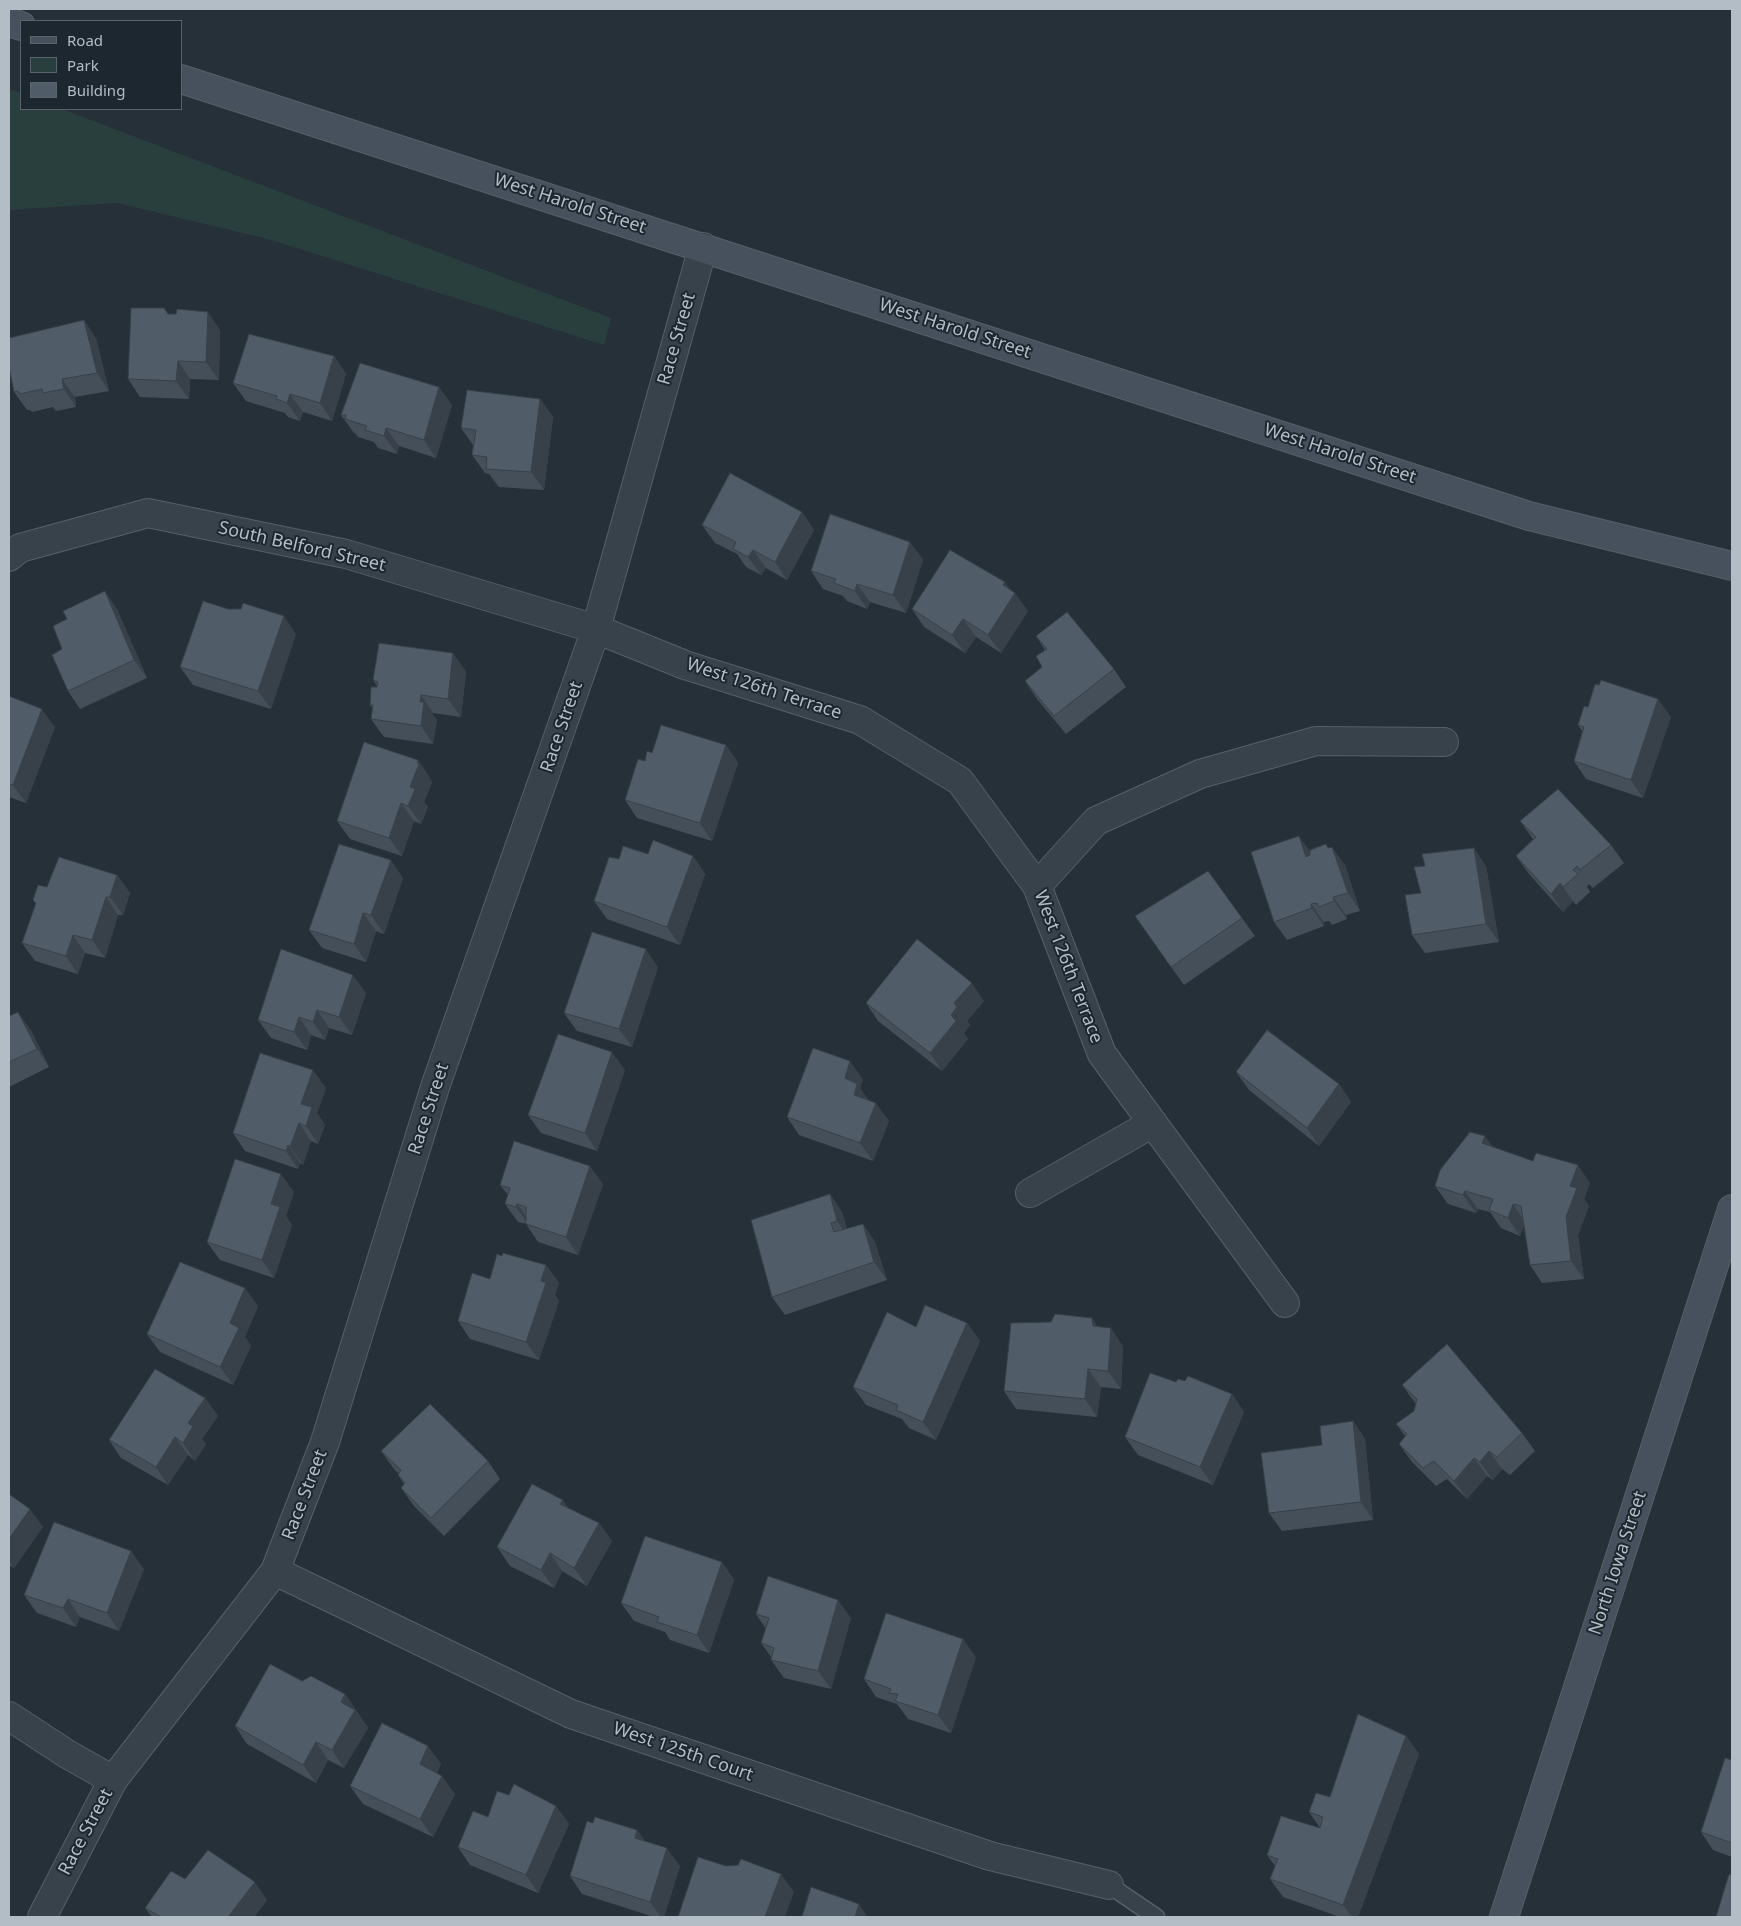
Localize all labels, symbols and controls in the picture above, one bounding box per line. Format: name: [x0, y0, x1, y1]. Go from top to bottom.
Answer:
legend: [20, 20, 182, 110]
text: Road: [67, 30, 103, 50]
text: Park: [67, 55, 99, 75]
text: Building: [67, 80, 125, 100]
street label: West Harold Street: [491, 169, 649, 239]
street label: Race Street: [654, 290, 700, 388]
street label: West Harold Street: [876, 294, 1034, 364]
street label: West Harold Street: [1261, 419, 1419, 489]
street label: South Belford Street: [216, 517, 388, 577]
street label: West 126th Terrace: [684, 654, 844, 724]
street label: Race Street: [536, 679, 588, 775]
street label: West 126th Terrace: [1029, 888, 1107, 1046]
street label: Race Street: [404, 1060, 454, 1158]
street label: Race Street: [278, 1447, 332, 1543]
street label: North Iowa Street: [1585, 1488, 1651, 1638]
street label: West 125th Court: [610, 1718, 756, 1786]
street label: Race Street: [54, 1785, 118, 1879]

